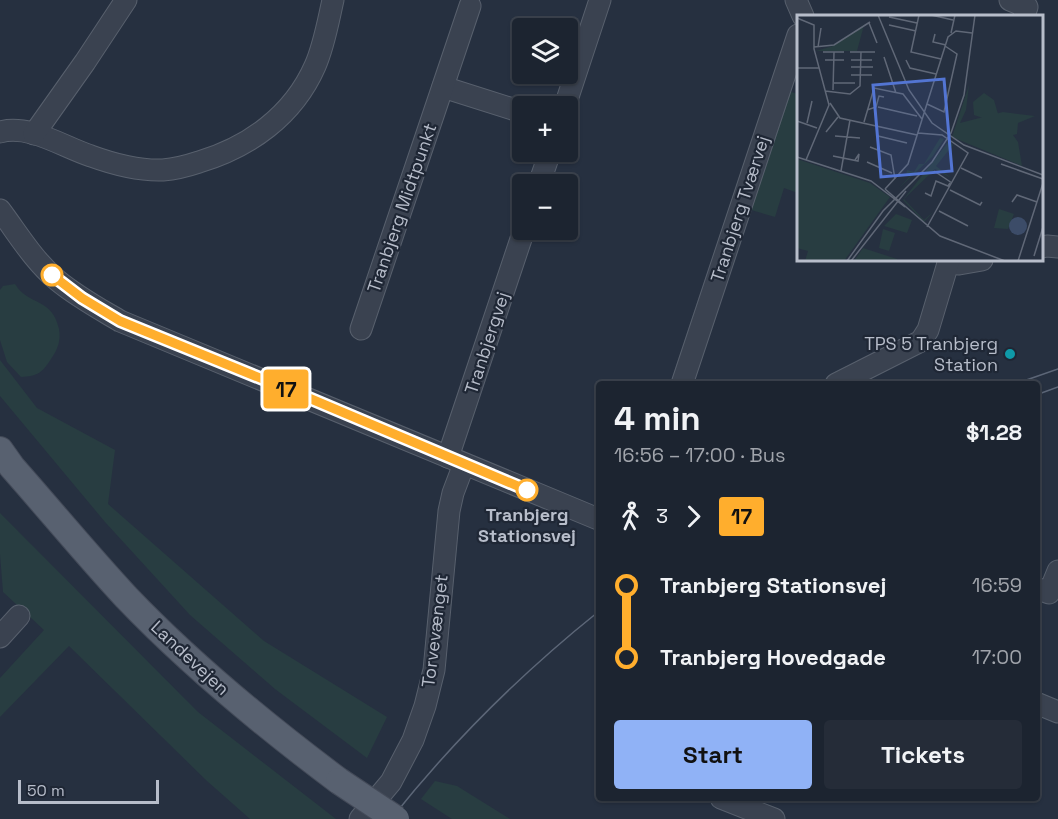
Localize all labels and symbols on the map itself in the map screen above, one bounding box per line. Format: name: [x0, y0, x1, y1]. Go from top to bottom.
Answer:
inset map: [797, 15, 1043, 261]
street label: Tranbjerg Midtpunkt: [362, 120, 441, 296]
street label: Tranbjerg Tværvej: [705, 133, 774, 285]
unlabelled marker: [41, 264, 63, 286]
street label: Tranbjergvej: [459, 289, 514, 397]
place label: TPS 5 Tranbjerg Station: [864, 332, 998, 376]
marker: TPS 5 Tranbjerg Station: [1003, 347, 1017, 361]
line badge: 17: [259, 370, 313, 408]
marker: Tranbjerg Stationsvej: [516, 479, 538, 501]
place label: Tranbjerg Stationsvej: [478, 503, 576, 547]
street label: Torvevænget: [416, 573, 453, 689]
street label: Landevejen: [146, 615, 234, 700]
scale bar: [18, 777, 159, 804]

